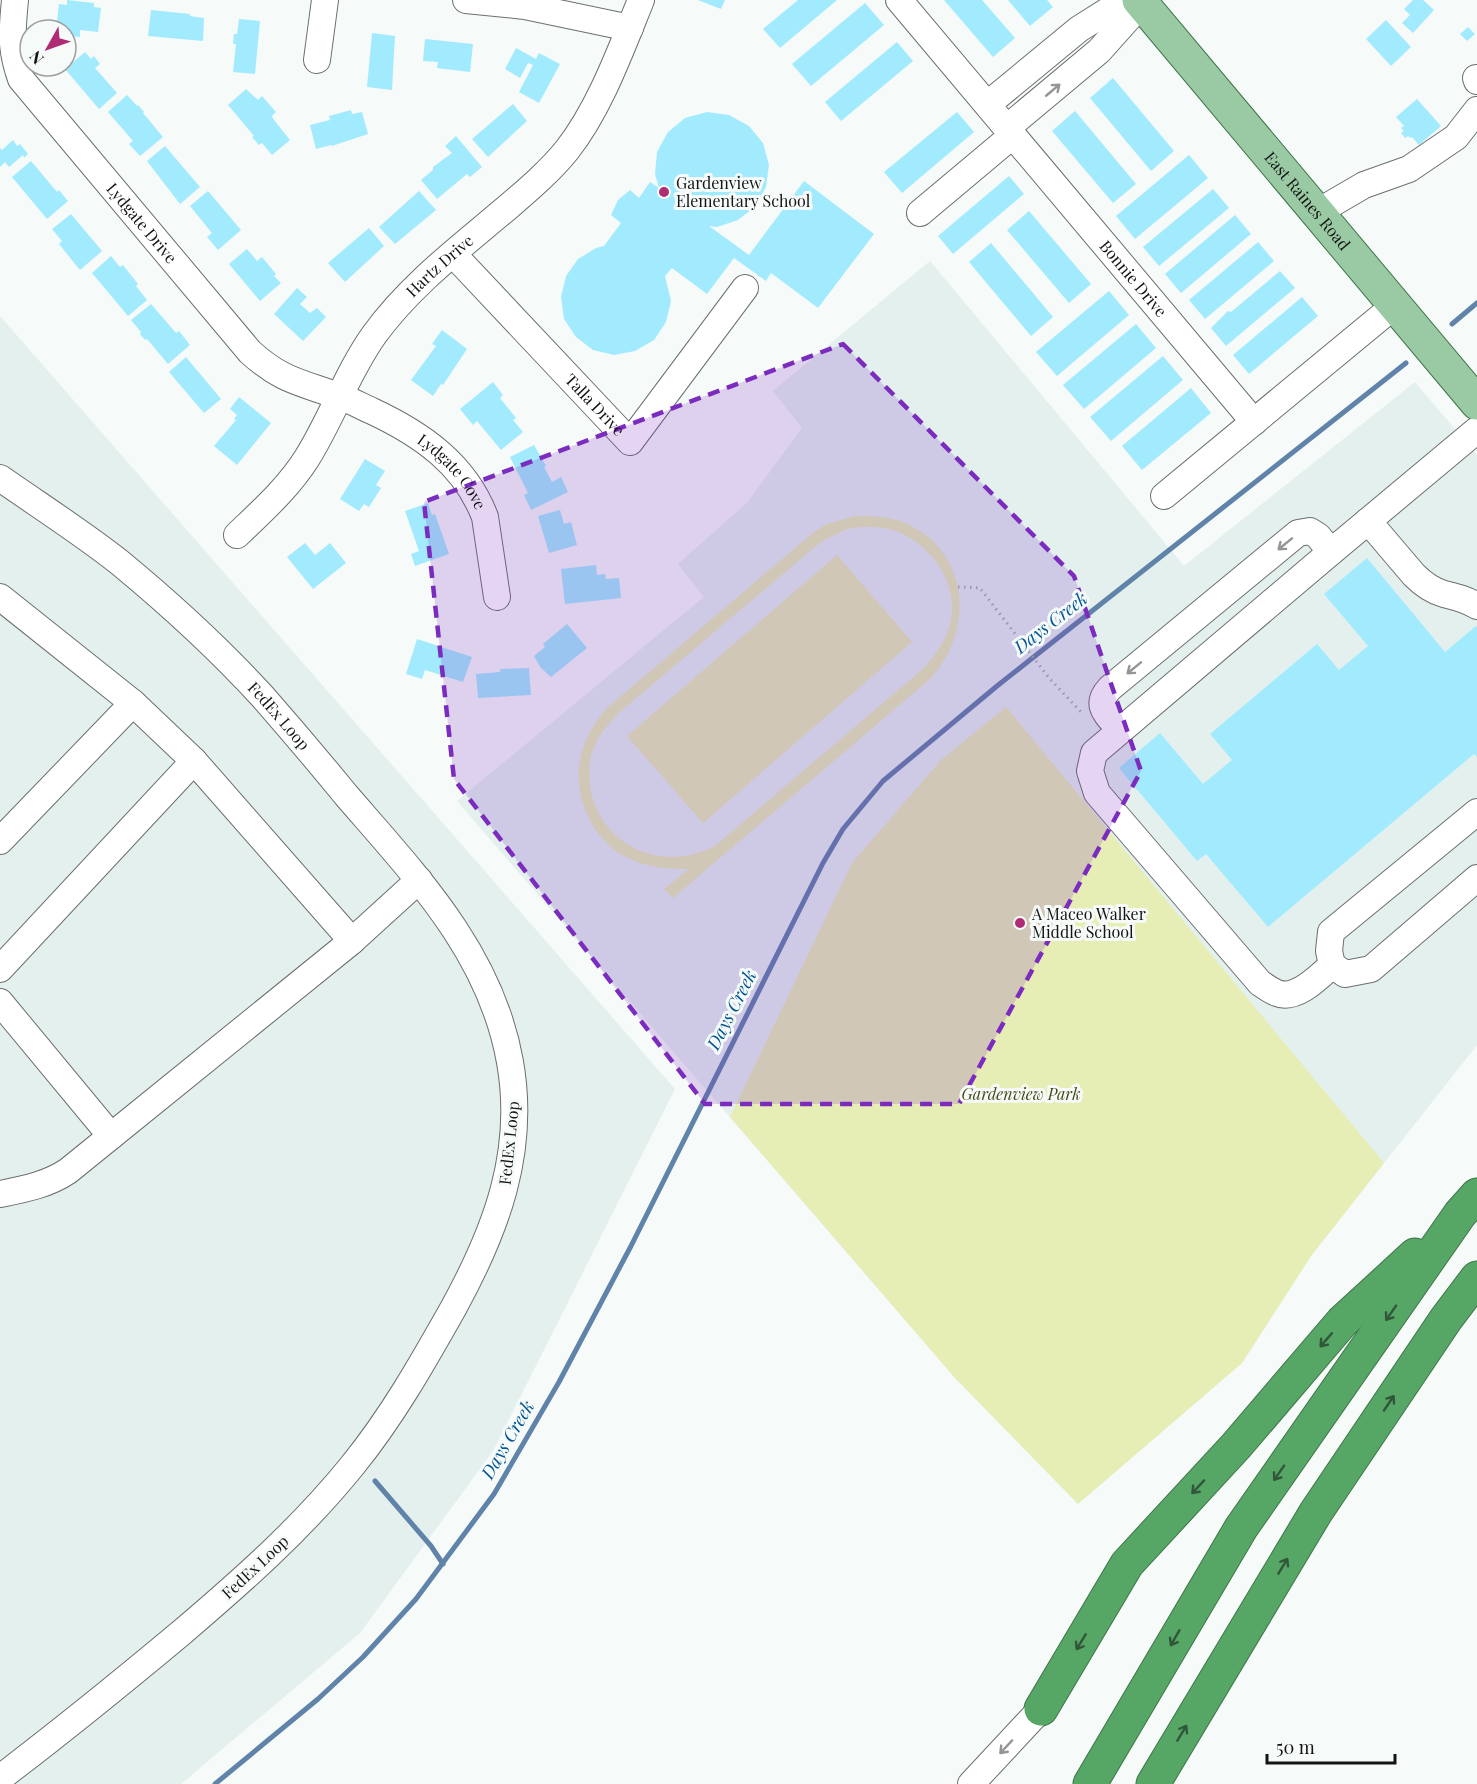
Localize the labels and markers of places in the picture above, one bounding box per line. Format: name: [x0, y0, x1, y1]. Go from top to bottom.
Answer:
place label: Gardenview Elementary School: [676, 172, 811, 211]
marker: Gardenview Elementary School: [657, 185, 671, 199]
place label: A Maceo Walker Middle School: [1031, 903, 1146, 942]
marker: A Maceo Walker Middle School: [1013, 916, 1027, 930]

